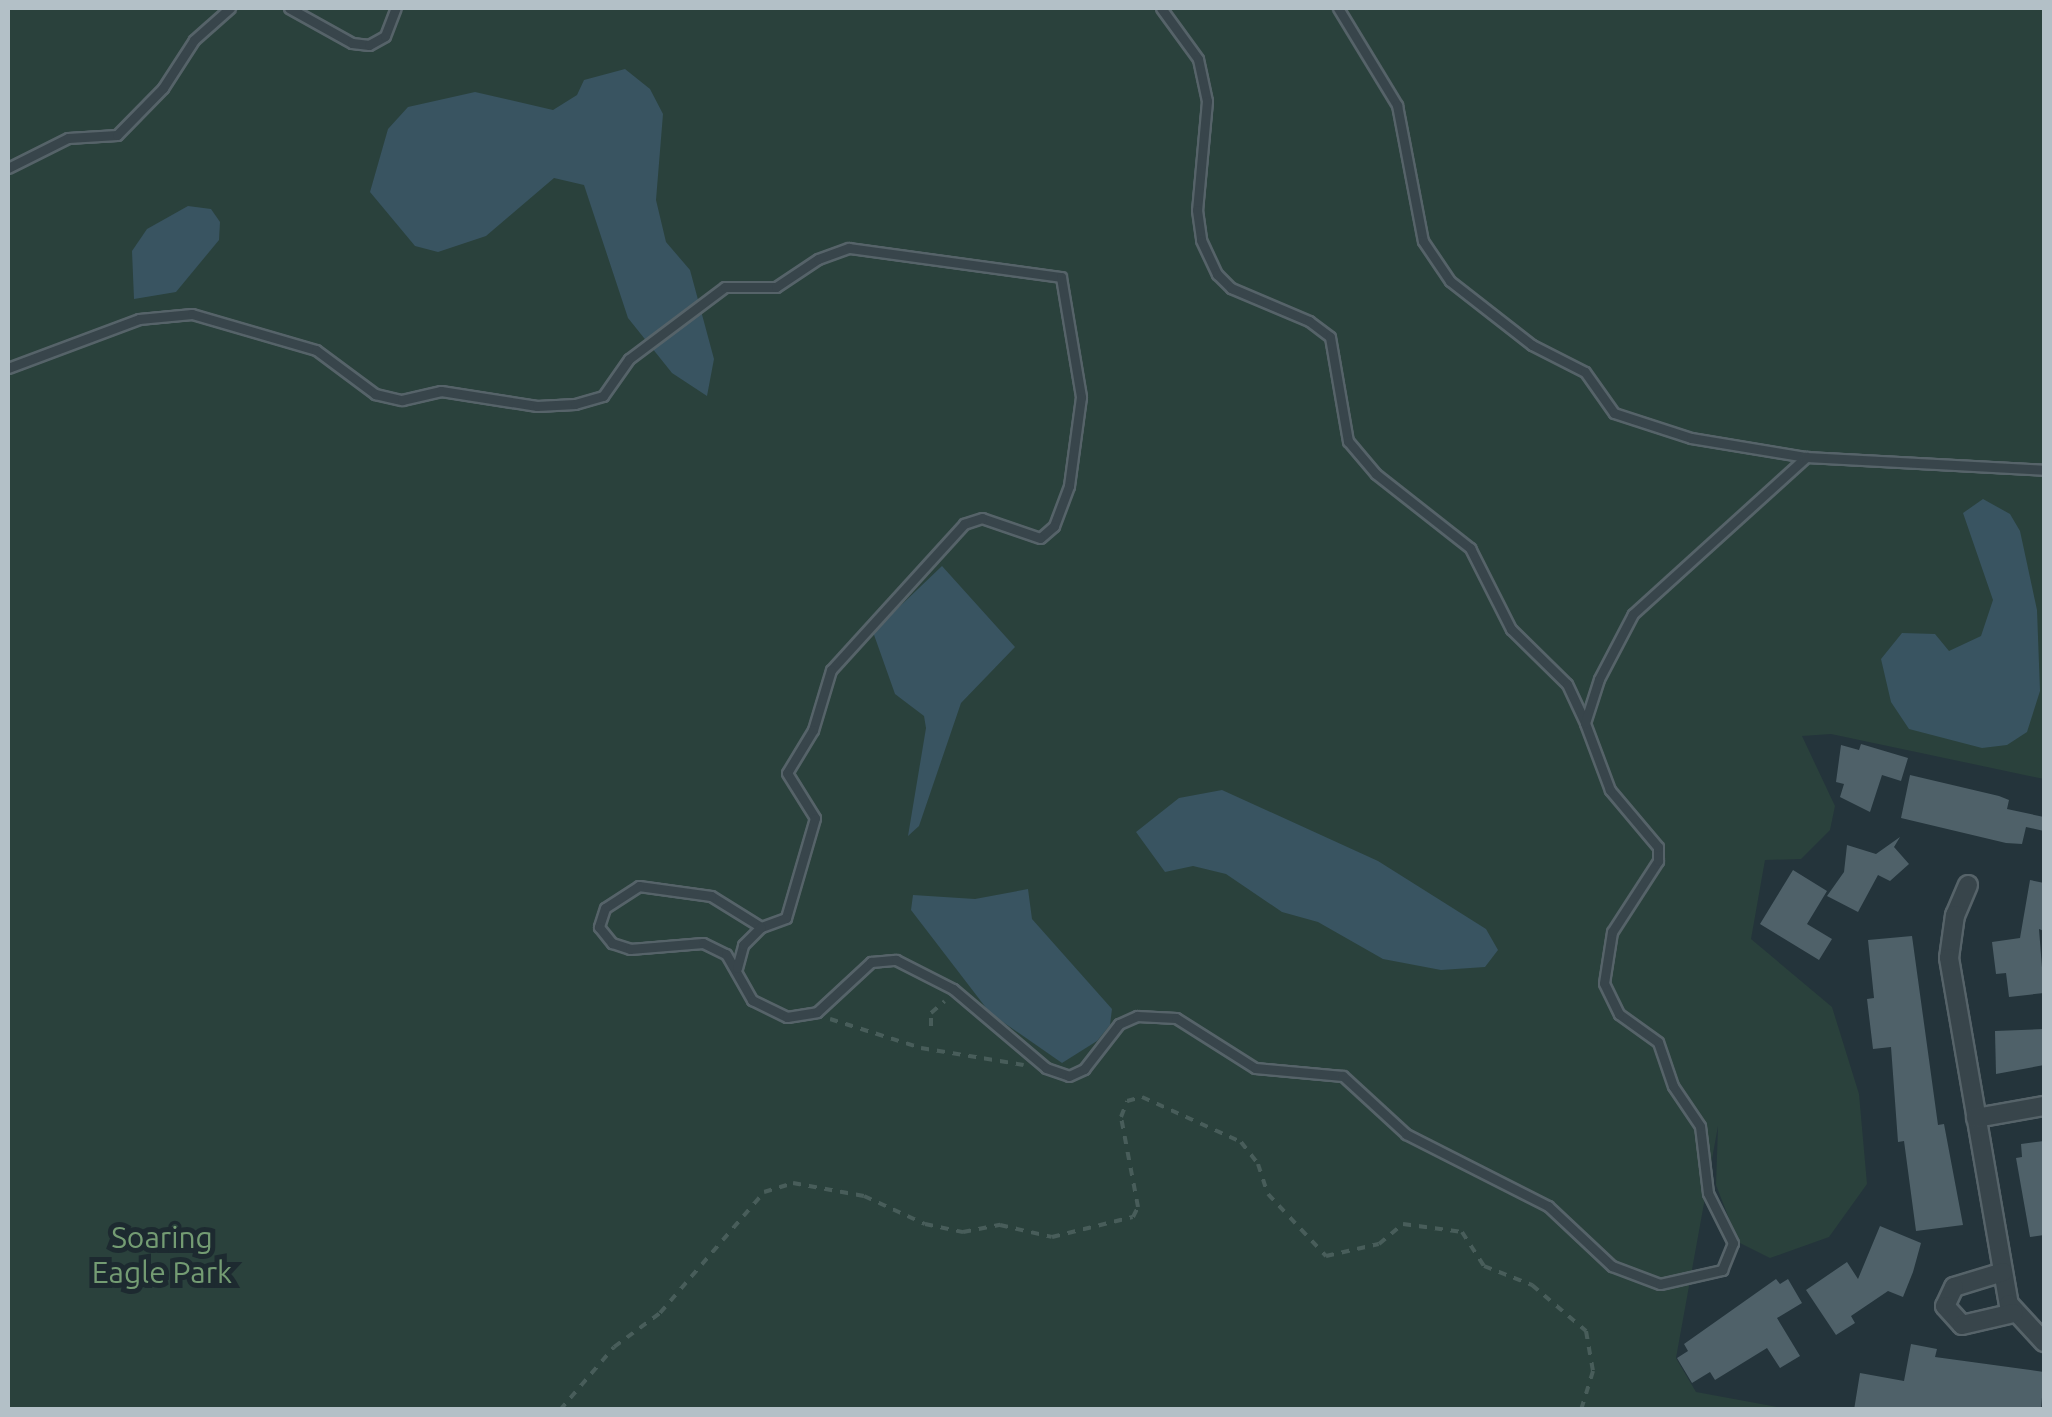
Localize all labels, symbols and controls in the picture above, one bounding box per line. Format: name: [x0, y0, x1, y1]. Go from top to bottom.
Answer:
park label: Soaring Eagle Park: [92, 1219, 232, 1290]

